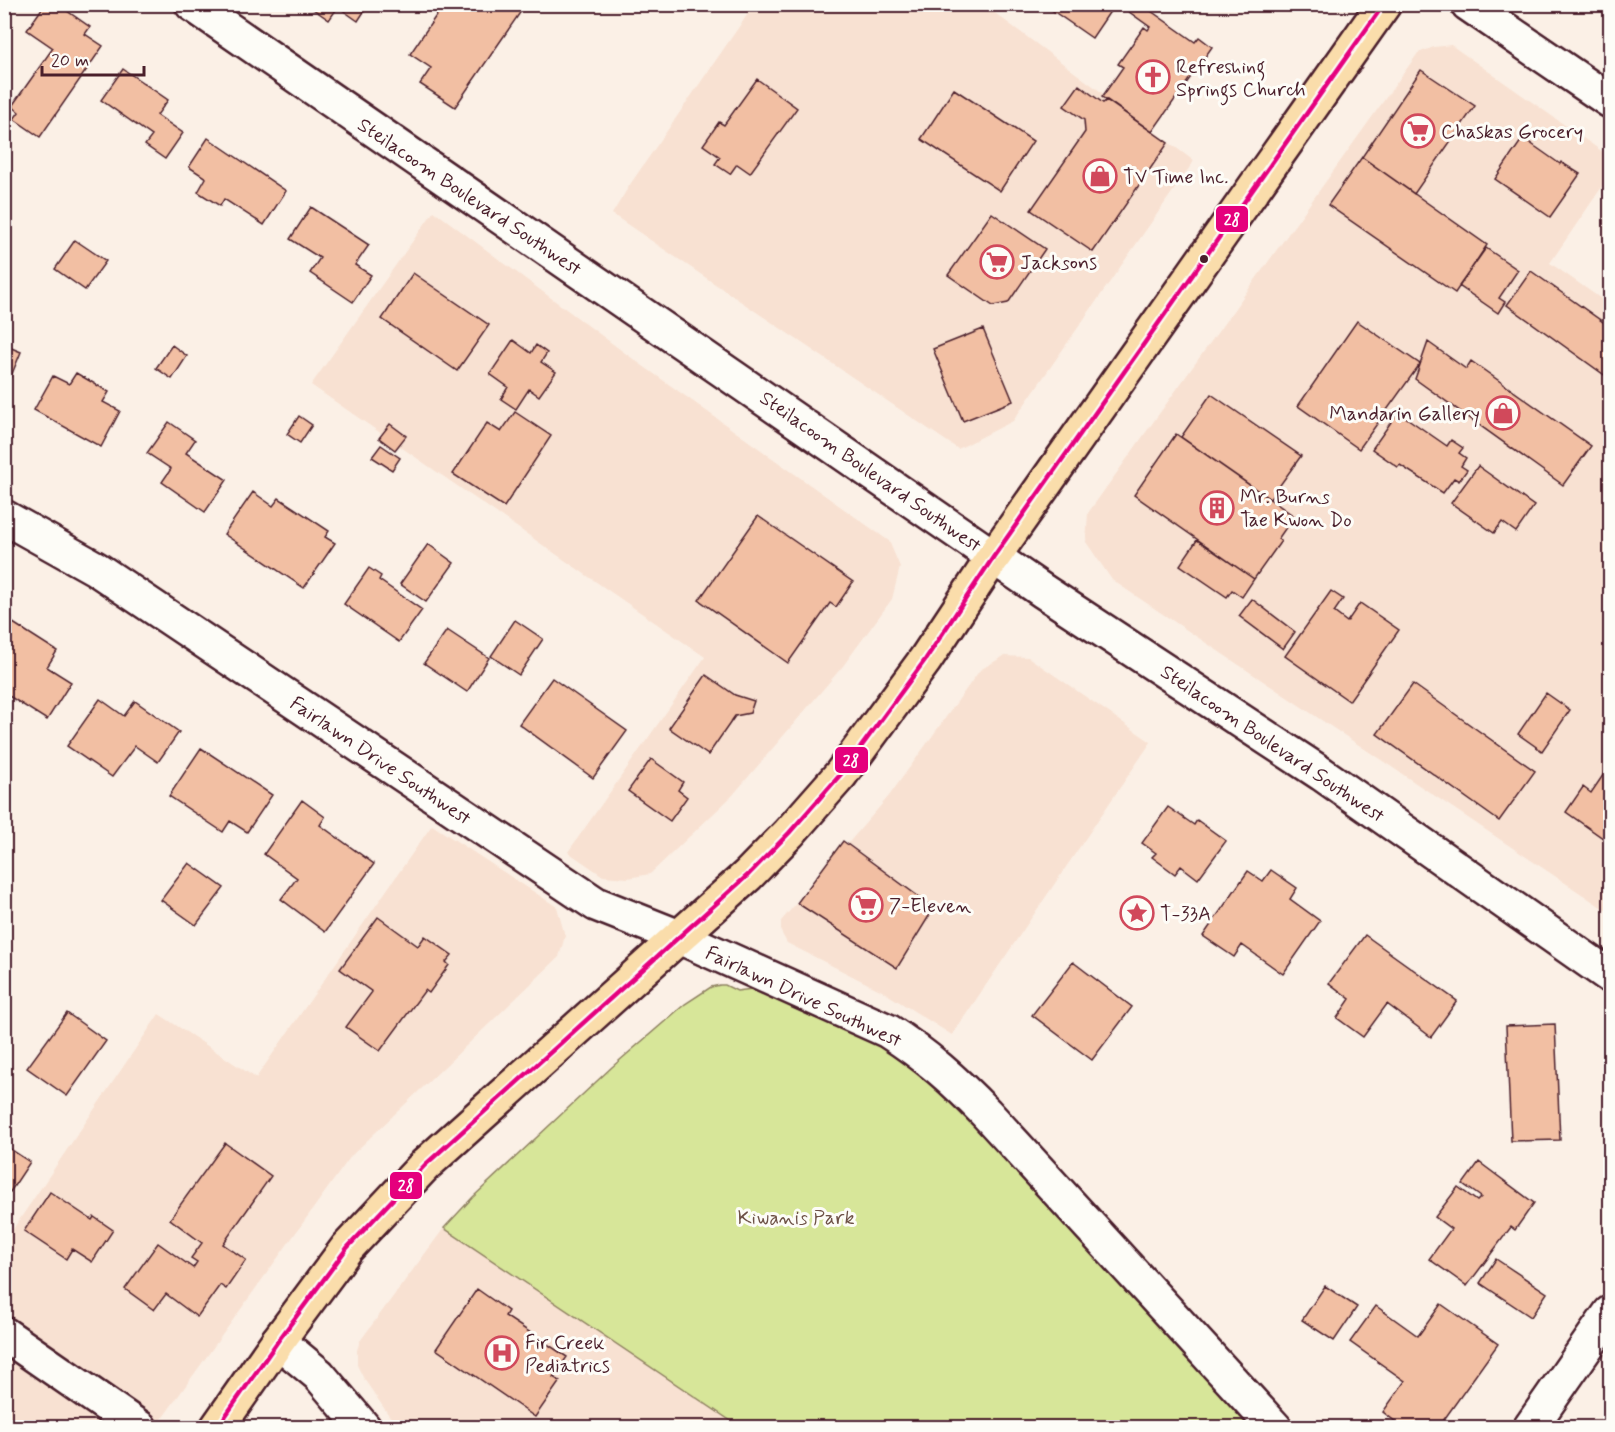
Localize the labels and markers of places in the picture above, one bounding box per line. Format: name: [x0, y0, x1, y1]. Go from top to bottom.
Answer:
place label: Refreshing Springs Church: [1176, 54, 1306, 106]
church icon: Refreshing Springs Church: [1135, 59, 1171, 95]
supermarket icon: Chaskas Grocery: [1400, 113, 1436, 149]
place label: Chaskas Grocery: [1441, 119, 1583, 146]
shop icon: TV Time Inc.: [1082, 158, 1118, 194]
place label: TV Time Inc.: [1123, 164, 1228, 191]
supermarket icon: Jacksons: [979, 244, 1015, 280]
place label: Jacksons: [1020, 250, 1097, 277]
unlabelled marker: [1198, 253, 1210, 265]
shop icon: Mandarin Gallery: [1485, 395, 1521, 431]
place label: Mandarin Gallery: [1329, 401, 1480, 428]
place label: Mr. Burns Tae Kwon Do: [1240, 484, 1352, 534]
building icon: Mr. Burns Tae Kwon Do: [1199, 490, 1235, 526]
supermarket icon: 7-Eleven: [848, 887, 884, 923]
place label: 7-Eleven: [889, 893, 972, 920]
place icon: T-33A: [1119, 895, 1155, 931]
place label: T-33A: [1160, 901, 1211, 928]
place label: Fir Creek Pediatrics: [525, 1330, 610, 1380]
hospital icon: Fir Creek Pediatrics: [484, 1335, 520, 1371]

